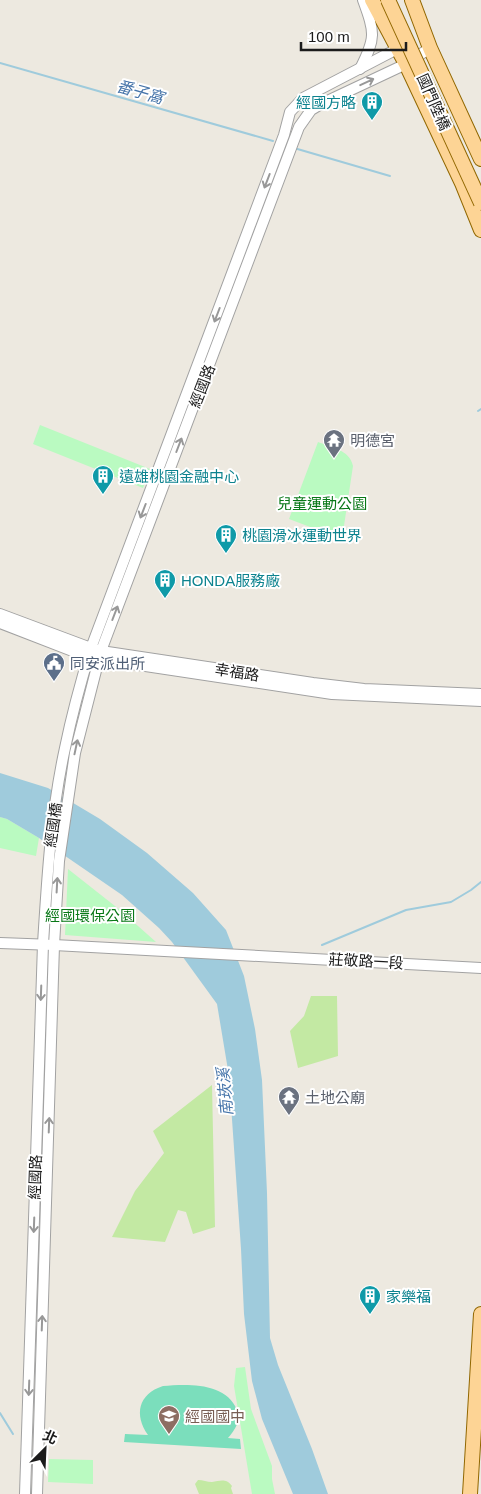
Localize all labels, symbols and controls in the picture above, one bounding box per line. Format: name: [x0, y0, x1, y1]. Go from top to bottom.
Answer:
scale bar: [301, 20, 406, 52]
text: 100 m: [308, 28, 350, 45]
street label: 國門陸橋: [414, 71, 454, 133]
water label: 番子窩: [115, 77, 168, 108]
one-way arrow: [359, 77, 374, 86]
building icon: 經國方略: [360, 90, 384, 121]
place label: 經國方略: [296, 94, 356, 111]
one-way arrow: [262, 172, 271, 188]
one-way arrow: [211, 307, 221, 322]
street label: 經國路: [186, 362, 218, 410]
temple icon: 明德宮: [322, 428, 346, 459]
place label: 明德宮: [350, 432, 395, 449]
one-way arrow: [175, 438, 184, 453]
building icon: 遠雄桃園金融中心: [91, 464, 115, 495]
place label: 遠雄桃園金融中心: [119, 468, 239, 485]
park label: 兒童運動公園: [277, 495, 367, 512]
one-way arrow: [137, 503, 147, 518]
building icon: 桃園滑冰運動世界: [214, 523, 238, 554]
place label: 桃園滑冰運動世界: [242, 527, 362, 544]
building icon: HONDA服務廠: [153, 568, 177, 599]
place label: HONDA服務廠: [181, 572, 280, 589]
one-way arrow: [111, 606, 120, 621]
public building icon: 同安派出所: [42, 651, 66, 682]
place label: 同安派出所: [70, 655, 145, 672]
street label: 幸福路: [213, 660, 261, 684]
one-way arrow: [72, 740, 81, 756]
street label: 經國橋: [41, 802, 65, 848]
one-way arrow: [53, 877, 62, 893]
park label: 經國環保公園: [45, 907, 135, 924]
street label: 莊敬路一段: [328, 951, 404, 971]
one-way arrow: [37, 985, 46, 1001]
water label: 南崁溪: [214, 1065, 236, 1117]
temple icon: 土地公廟: [277, 1085, 301, 1116]
place label: 土地公廟: [305, 1089, 365, 1106]
one-way arrow: [44, 1118, 53, 1134]
street label: 經國路: [26, 1154, 44, 1200]
one-way arrow: [29, 1217, 39, 1233]
building icon: 家樂福: [358, 1284, 382, 1315]
place label: 家樂福: [386, 1288, 431, 1305]
one-way arrow: [38, 1315, 47, 1331]
one-way arrow: [24, 1380, 34, 1396]
school or university icon: 經國國中: [157, 1404, 181, 1435]
place label: 經國國中: [185, 1408, 245, 1425]
north arrow: [20, 1424, 70, 1474]
text: 北: [41, 1427, 60, 1447]

